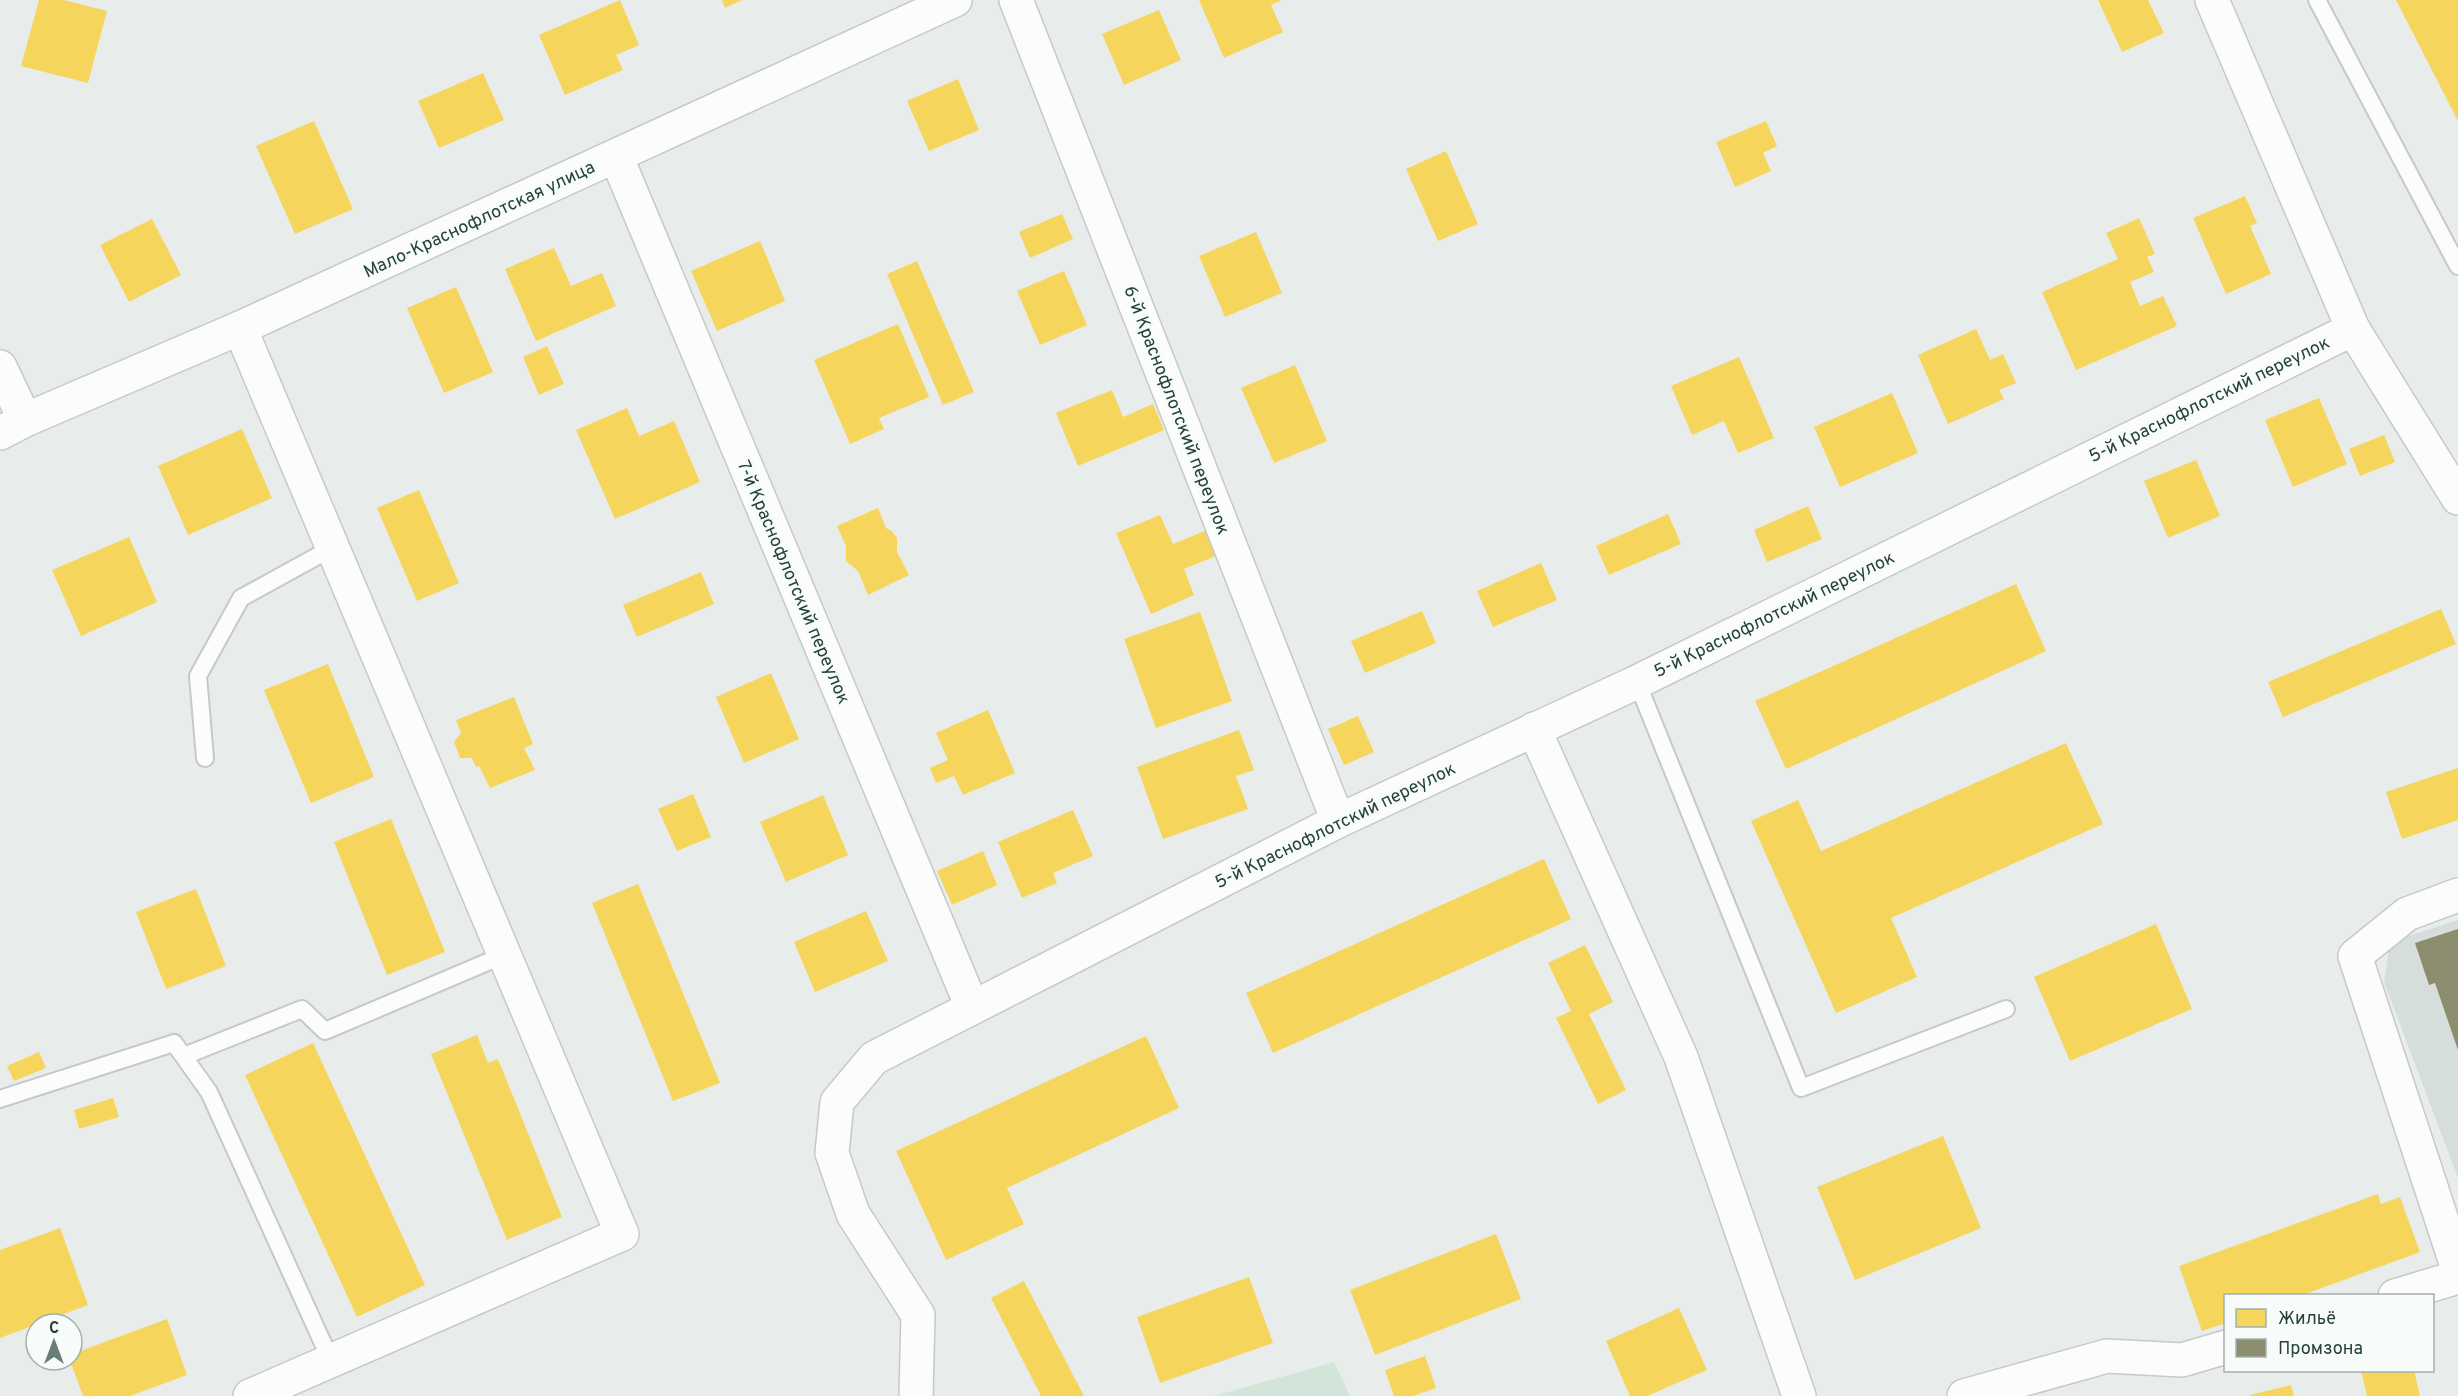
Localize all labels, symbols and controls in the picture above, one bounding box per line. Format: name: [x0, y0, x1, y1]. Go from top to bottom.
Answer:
street label: Мало-Краснофлотская улица: [360, 156, 599, 284]
street label: 6-й Краснофлотский переулок: [1117, 283, 1234, 538]
street label: 5-й Краснофлотский переулок: [2085, 332, 2334, 469]
street label: 7-й Краснофлотский переулок: [731, 457, 855, 708]
street label: 5-й Краснофлотский переулок: [1650, 547, 1899, 684]
street label: 5-й Краснофлотский переулок: [1211, 758, 1460, 895]
legend: [2224, 1294, 2434, 1372]
text: Жильё: [2278, 1308, 2336, 1331]
north arrow: [24, 1312, 84, 1372]
text: С: [49, 1319, 59, 1339]
text: Промзона: [2278, 1338, 2363, 1361]

